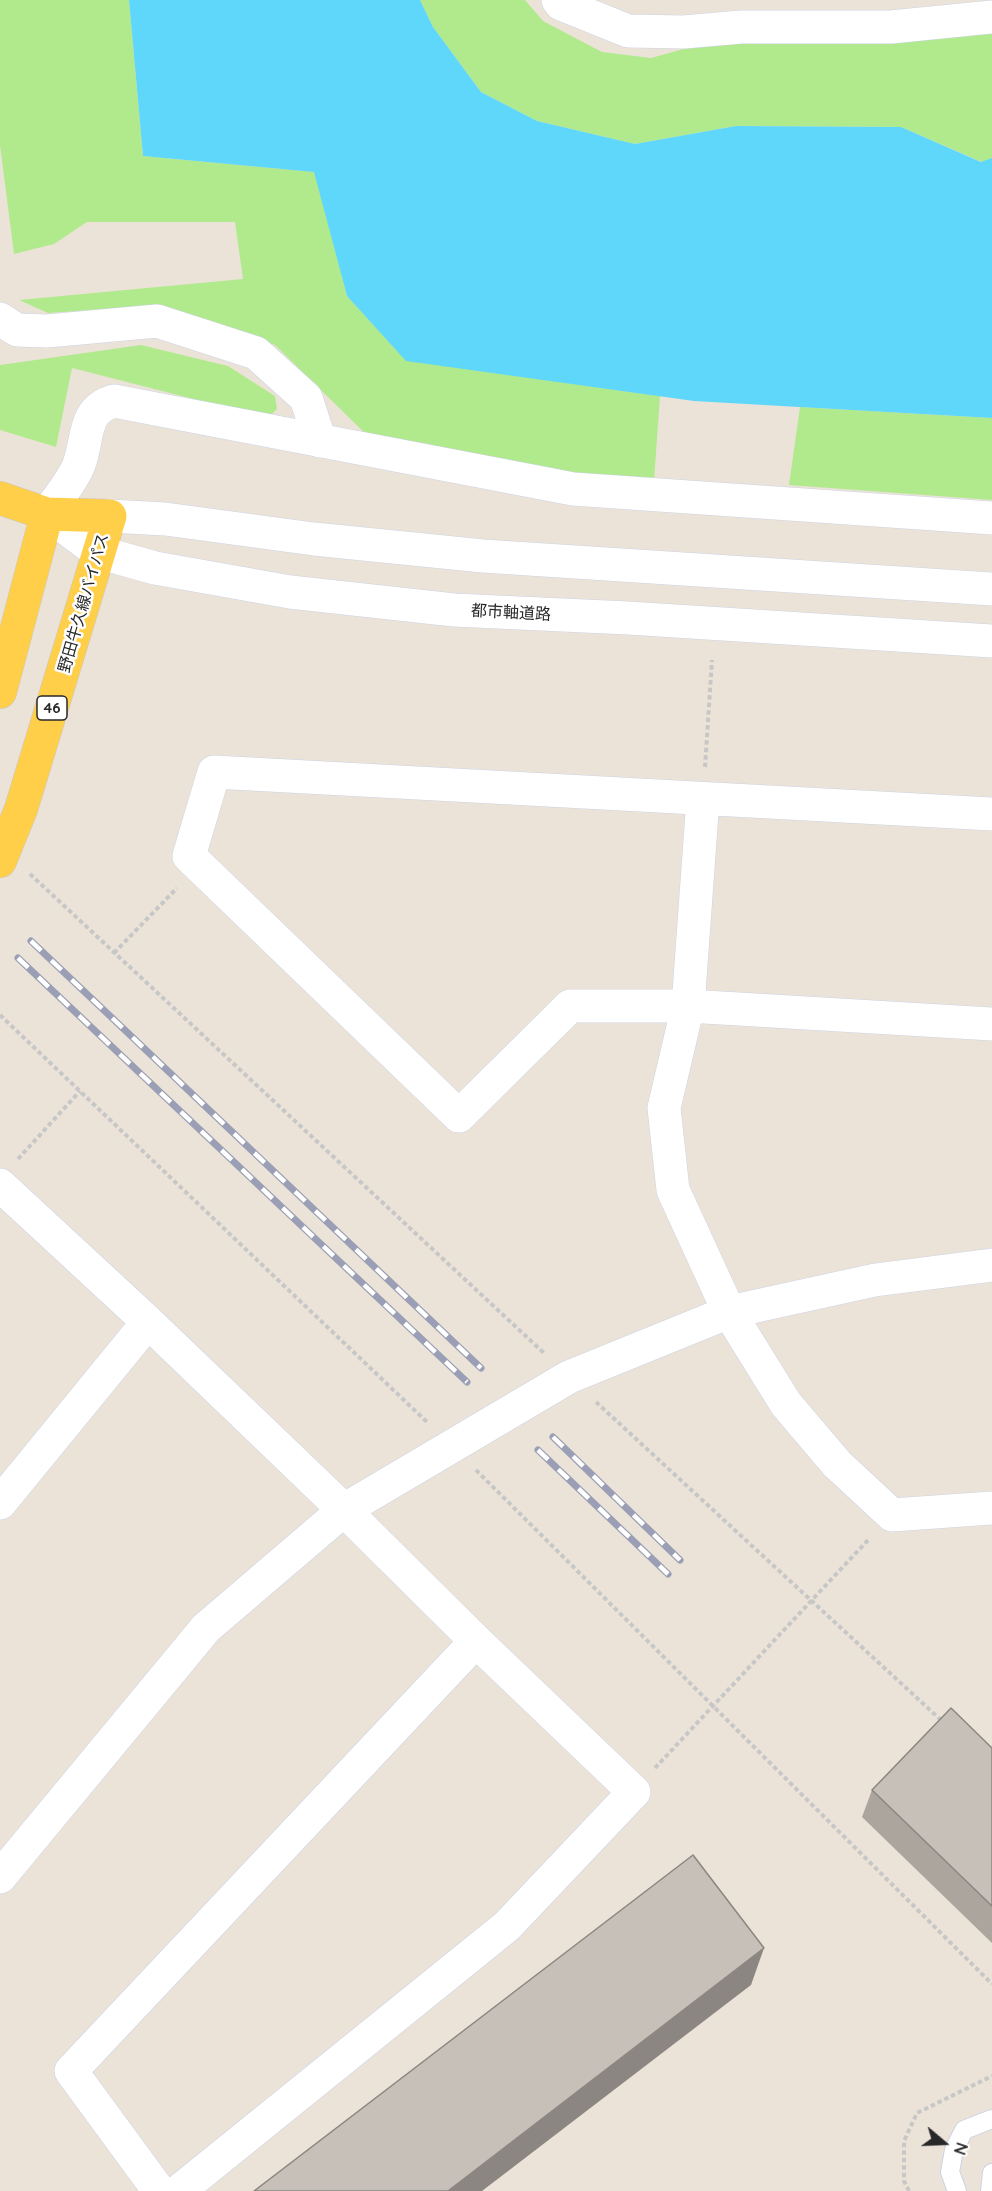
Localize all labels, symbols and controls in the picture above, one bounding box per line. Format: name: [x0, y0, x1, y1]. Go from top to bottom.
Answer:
street label: 野田牛久線バイパス: [55, 531, 113, 675]
street label: 都市軸道路: [471, 601, 551, 625]
road number: 46: [37, 696, 67, 720]
north arrow: [914, 2113, 974, 2173]
text: N: [950, 2140, 972, 2158]

